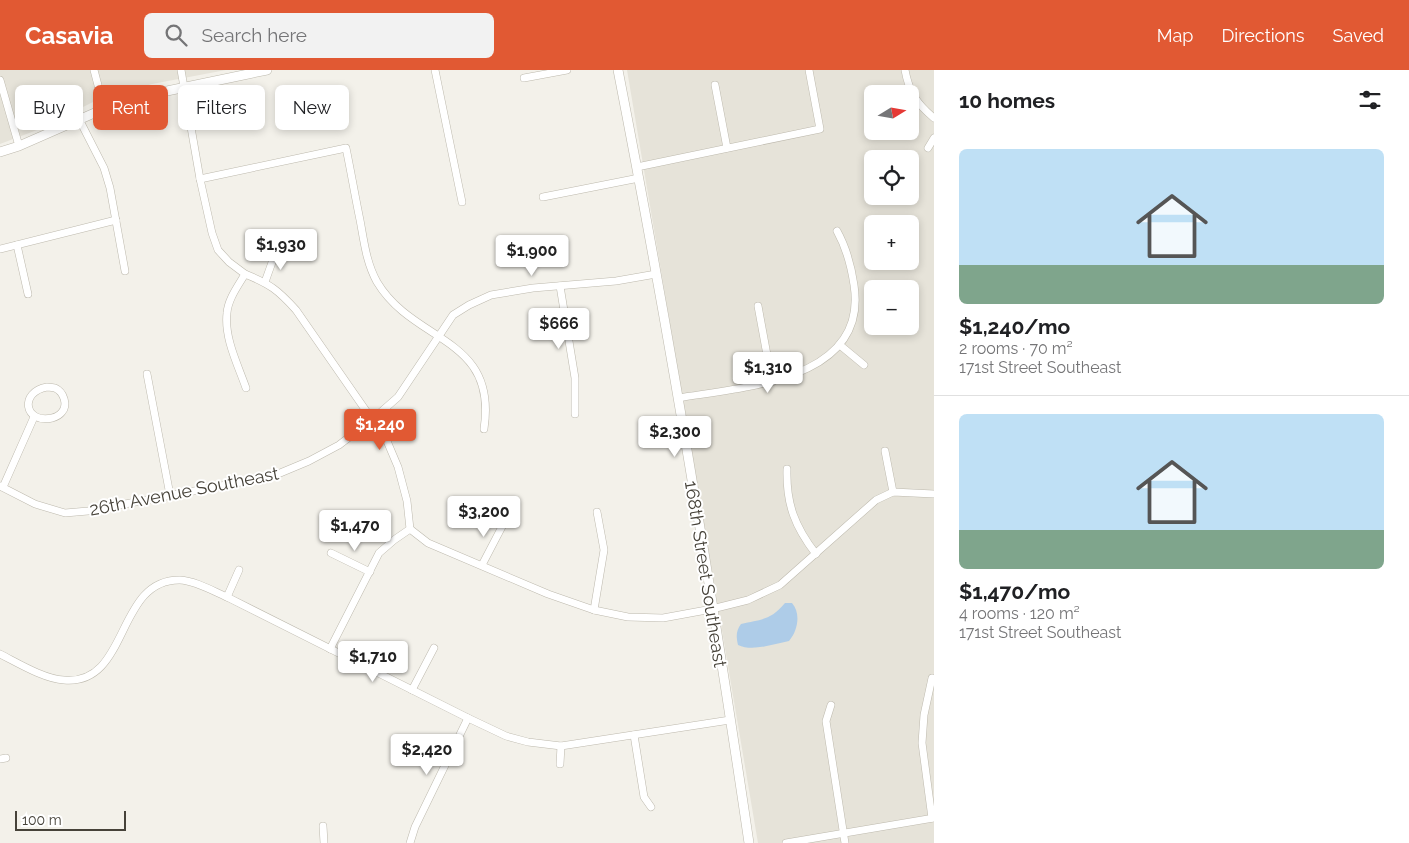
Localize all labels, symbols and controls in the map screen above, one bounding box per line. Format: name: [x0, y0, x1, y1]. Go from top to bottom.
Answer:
search box: [144, 13, 494, 58]
text: Casavia: [25, 21, 114, 50]
icon: search: [162, 21, 190, 49]
text: Search here: [202, 24, 307, 46]
text: Map: [1157, 25, 1193, 46]
text: Directions: [1221, 25, 1305, 46]
text: Saved: [1333, 25, 1384, 46]
chip: Buy: [15, 85, 83, 130]
chip: Rent: [93, 85, 168, 130]
chip: Filters: [178, 85, 265, 130]
chip: New: [275, 85, 349, 130]
north arrow: [864, 85, 919, 140]
map controls: [864, 85, 919, 335]
icon: filters: [1356, 86, 1384, 114]
text: 10 homes: [959, 88, 1055, 113]
button: locate: [864, 150, 919, 205]
icon: home: [1127, 181, 1217, 271]
button: +: [864, 215, 919, 270]
pin: $1,930: [240, 228, 322, 271]
pin: $1,900: [491, 234, 573, 277]
text: $1,930: [256, 235, 306, 254]
text: $1,900: [507, 241, 557, 260]
button: −: [864, 280, 919, 335]
pin: $666: [529, 308, 589, 350]
text: $666: [539, 314, 579, 333]
text: $1,240/mo: [959, 314, 1070, 339]
text: 2 rooms · 70 m²: [959, 339, 1073, 358]
pin: $1,310: [727, 352, 809, 394]
text: $1,310: [744, 358, 792, 377]
text: 171st Street Southeast: [959, 358, 1121, 377]
pin: $1,240: [339, 408, 421, 451]
text: $1,240: [355, 415, 405, 434]
pin: $2,300: [634, 416, 716, 458]
text: $2,300: [649, 422, 701, 441]
icon: home: [1127, 447, 1217, 537]
street label: 26th Avenue Southeast: [88, 462, 280, 520]
street label: 168th Street Southeast: [681, 479, 731, 669]
pin: $3,200: [443, 496, 525, 538]
text: $3,200: [458, 502, 510, 521]
pin: $1,470: [314, 510, 396, 552]
text: $1,470: [330, 516, 380, 535]
text: $1,470/mo: [959, 579, 1070, 604]
text: 4 rooms · 120 m²: [959, 604, 1080, 623]
text: 171st Street Southeast: [959, 623, 1121, 642]
pin: $1,710: [332, 640, 414, 683]
text: $1,710: [349, 647, 397, 666]
pin: $2,420: [386, 734, 468, 776]
text: $2,420: [402, 740, 452, 759]
scale bar: [15, 808, 126, 831]
text: 100 m: [22, 812, 62, 828]

